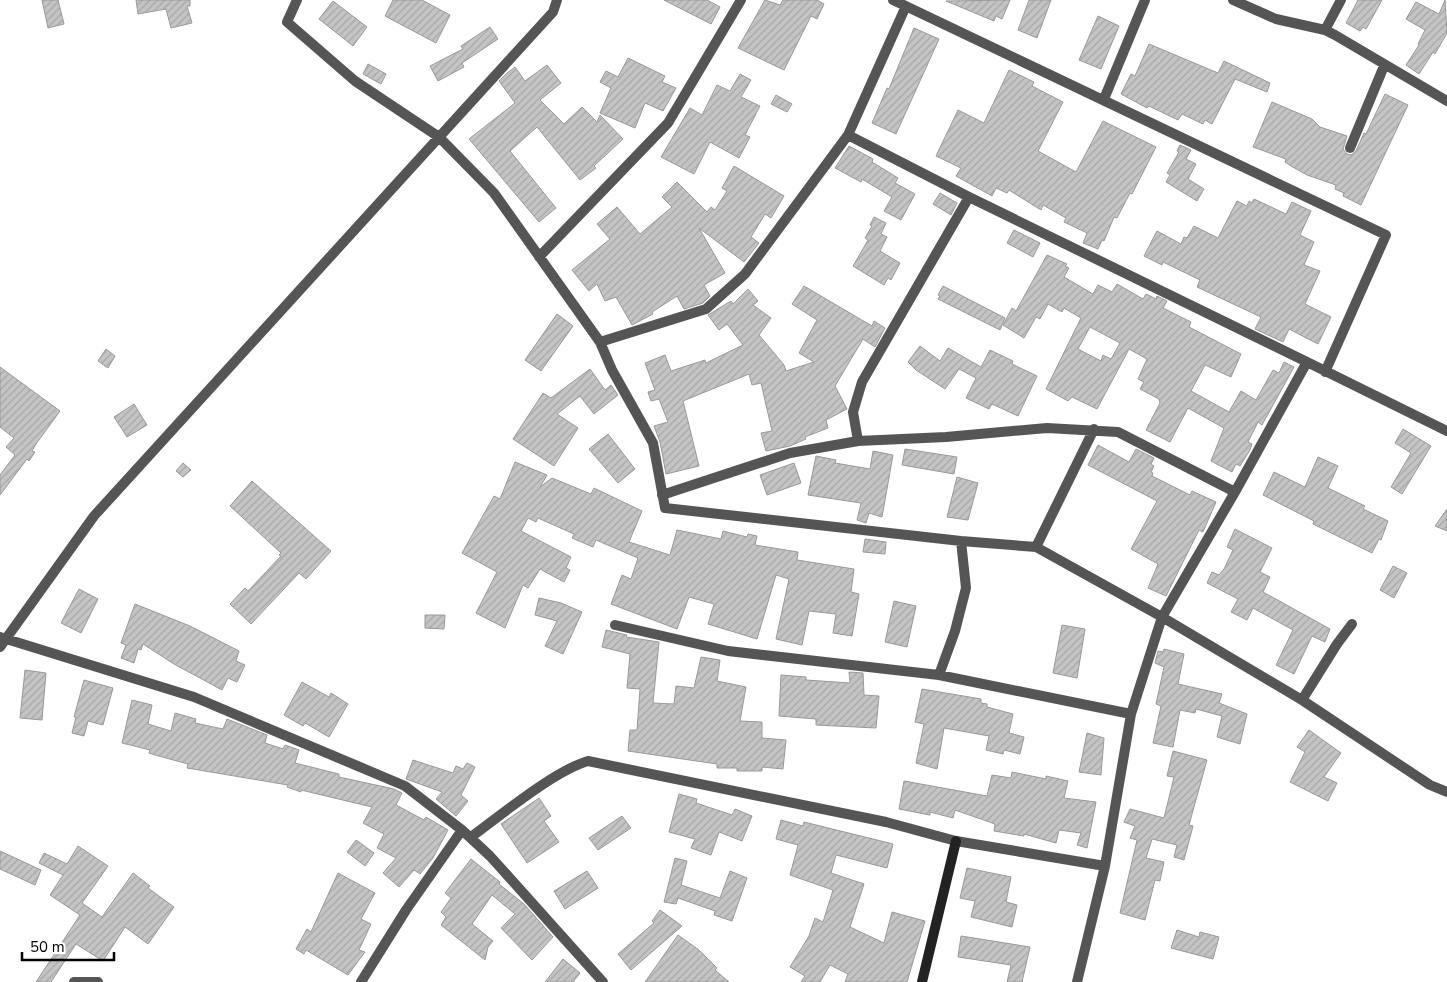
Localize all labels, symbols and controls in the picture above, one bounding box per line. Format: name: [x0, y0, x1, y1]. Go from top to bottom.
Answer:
scale bar: [22, 930, 115, 962]
text: 50 m: [30, 937, 65, 957]

